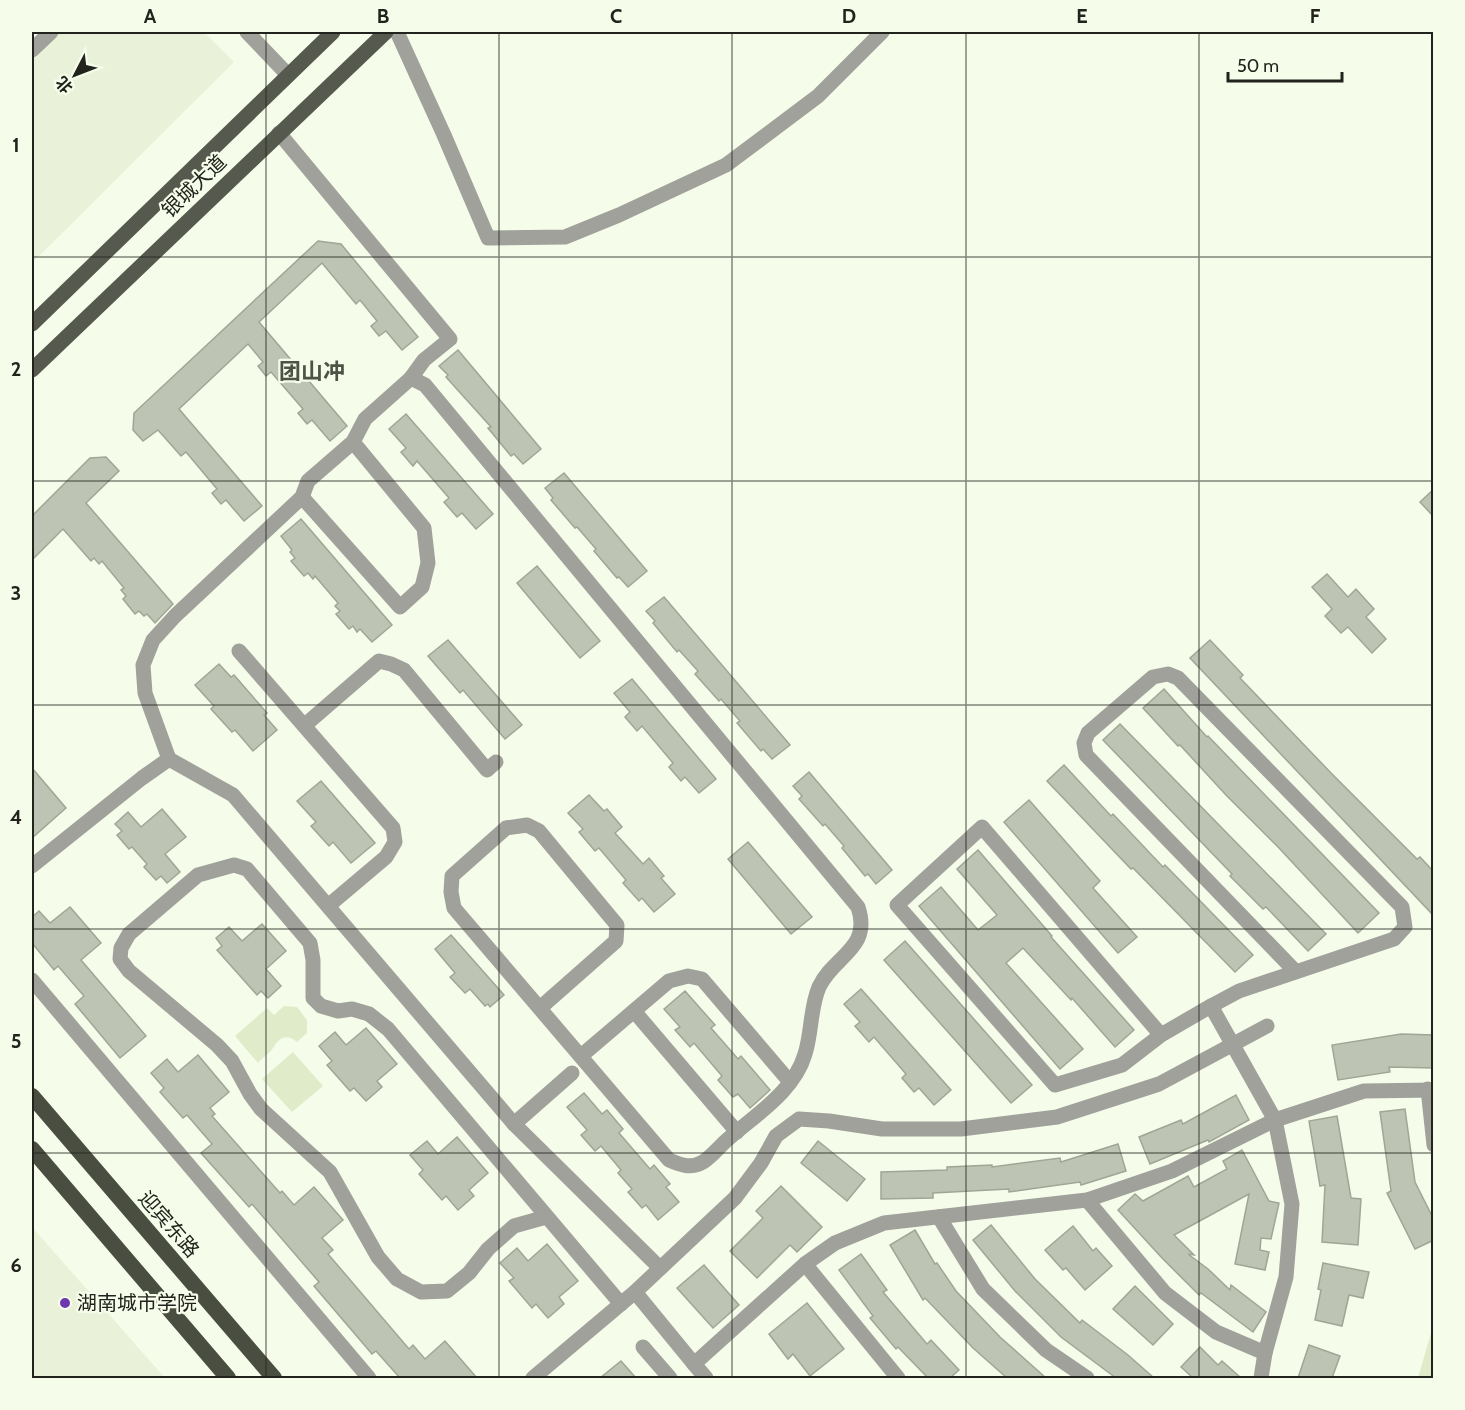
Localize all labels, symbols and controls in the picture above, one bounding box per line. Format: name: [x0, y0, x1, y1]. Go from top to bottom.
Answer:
text: A: [144, 4, 157, 28]
text: B: [377, 4, 389, 28]
text: C: [610, 4, 622, 28]
text: D: [842, 4, 856, 28]
text: E: [1076, 4, 1088, 28]
text: F: [1310, 4, 1321, 28]
north arrow: [45, 45, 105, 105]
scale bar: [1228, 45, 1342, 83]
text: 50 m: [1237, 55, 1279, 77]
text: 北: [52, 72, 77, 97]
text: 1: [12, 133, 20, 157]
street label: 银城大道: [157, 150, 231, 222]
text: 2: [11, 357, 21, 381]
district label: 团山冲: [279, 358, 345, 385]
text: 3: [11, 581, 21, 605]
text: 4: [10, 805, 22, 829]
text: 5: [11, 1029, 21, 1053]
street label: 迎宾东路: [134, 1186, 204, 1262]
text: 6: [10, 1253, 22, 1277]
place label: 湖南城市学院: [77, 1291, 197, 1315]
marker: 湖南城市学院: [58, 1296, 72, 1310]

